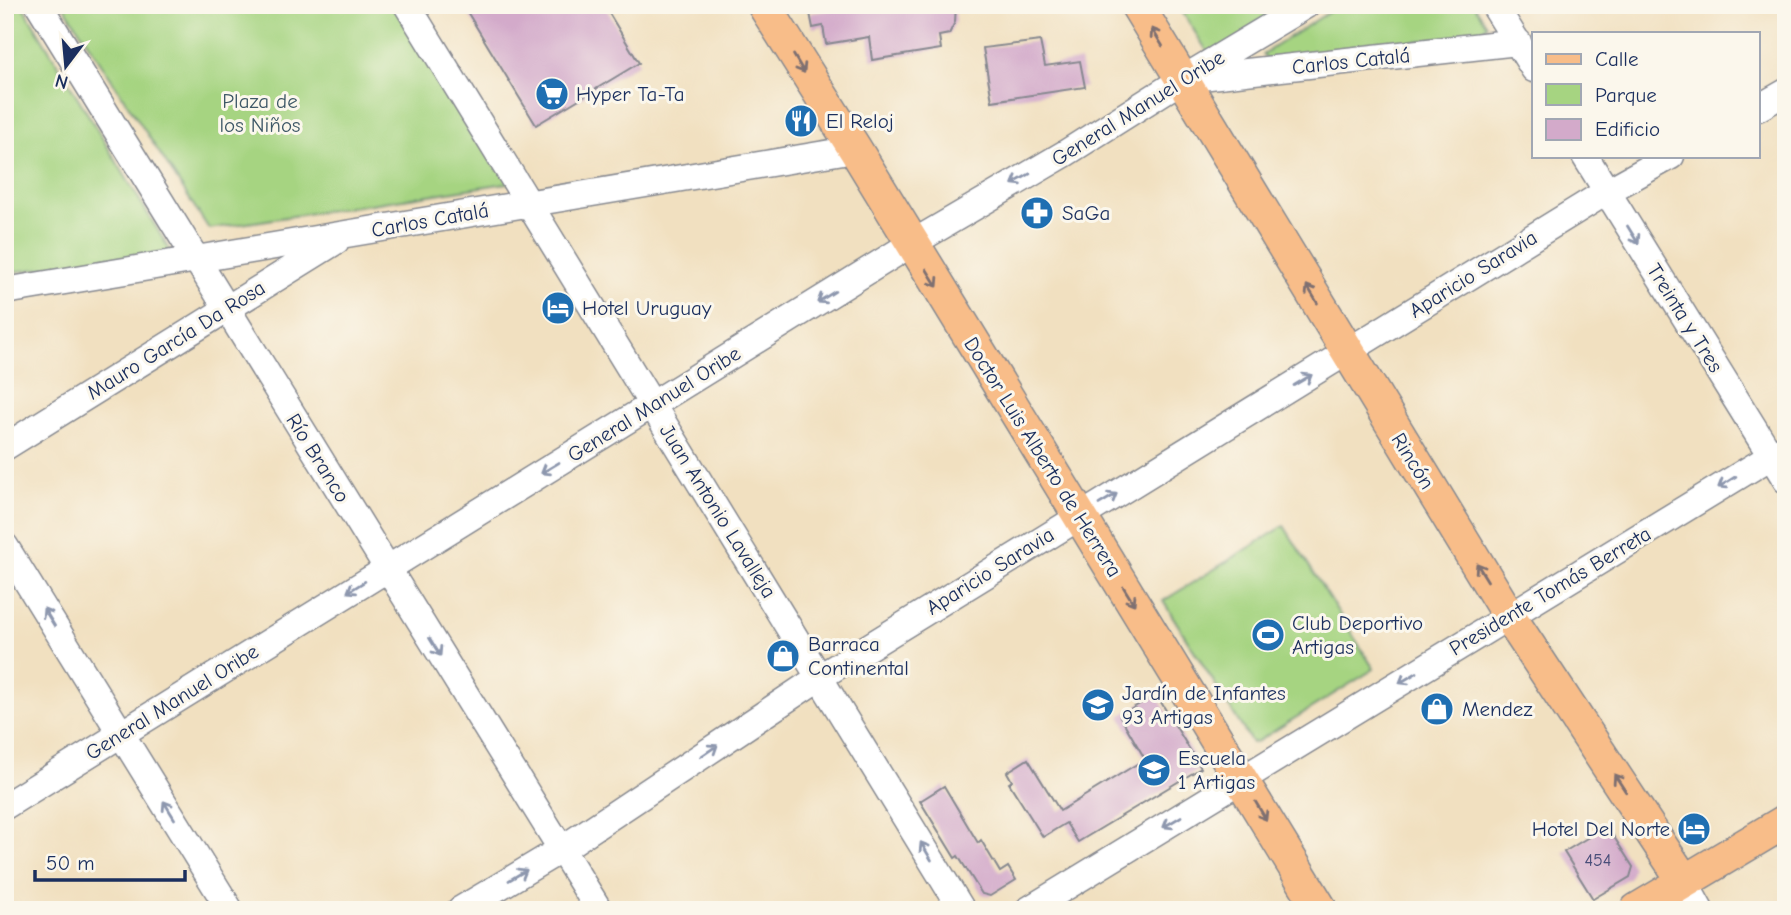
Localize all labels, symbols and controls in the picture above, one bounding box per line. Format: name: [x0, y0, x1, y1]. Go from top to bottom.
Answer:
one-way arrow: [1149, 28, 1164, 47]
north arrow: [32, 32, 102, 102]
legend: [1532, 32, 1760, 158]
street label: Carlos Catalá: [1291, 43, 1411, 79]
street label: General Manuel Oribe: [1047, 45, 1229, 171]
text: Calle: [1595, 47, 1638, 71]
one-way arrow: [793, 53, 807, 73]
text: N: [53, 69, 71, 94]
supermarket icon: Hyper Ta-Ta: [533, 75, 571, 113]
place label: Hyper Ta-Ta: [576, 82, 684, 106]
text: Parque: [1595, 83, 1657, 107]
park label: Plaza de los Niños: [219, 89, 301, 137]
restaurant icon: El Reloj: [782, 102, 820, 140]
place label: El Reloj: [826, 109, 894, 133]
text: Edificio: [1595, 117, 1660, 141]
one-way arrow: [1012, 173, 1032, 187]
pharmacy icon: SaGa: [1018, 194, 1056, 232]
street label: Carlos Catalá: [369, 198, 491, 242]
place label: SaGa: [1062, 201, 1110, 225]
street label: Aparicio Saravia: [1405, 225, 1541, 323]
one-way arrow: [1625, 225, 1640, 244]
street label: Treinta y Tres: [1642, 259, 1728, 377]
one-way arrow: [925, 267, 939, 287]
street label: Mauro García Da Rosa: [83, 275, 269, 405]
one-way arrow: [1305, 285, 1319, 305]
hotel icon: Hotel Uruguay: [539, 289, 577, 327]
one-way arrow: [817, 290, 837, 304]
place label: Hotel Uruguay: [582, 296, 712, 320]
street label: Doctor Luis Alberto de Herrera: [959, 333, 1127, 581]
street label: General Manuel Oribe: [563, 341, 745, 467]
one-way arrow: [1292, 372, 1312, 386]
street label: Río Branco: [281, 409, 355, 507]
street label: Juan Antonio Lavalleja: [655, 420, 781, 602]
street label: Rincón: [1386, 428, 1440, 494]
one-way arrow: [540, 462, 560, 476]
one-way arrow: [1718, 475, 1738, 489]
one-way arrow: [1098, 491, 1118, 505]
street label: Presidente Tomás Berreta: [1445, 521, 1655, 661]
street label: Aparicio Saravia: [922, 522, 1058, 620]
one-way arrow: [1475, 563, 1489, 583]
one-way arrow: [347, 580, 366, 595]
one-way arrow: [1122, 586, 1137, 605]
one-way arrow: [41, 607, 55, 627]
place label: Club Deportivo Artigas: [1292, 611, 1423, 659]
sports icon: Club Deportivo Artigas: [1249, 616, 1287, 654]
place label: Barraca Continental: [808, 632, 909, 680]
one-way arrow: [429, 637, 443, 657]
shop icon: Barraca Continental: [764, 637, 802, 675]
street label: General Manuel Oribe: [81, 639, 263, 765]
one-way arrow: [1398, 671, 1418, 685]
place label: Jardín de Infantes 93 Artigas: [1122, 681, 1286, 729]
school or university icon: Jardín de Infantes 93 Artigas: [1079, 686, 1117, 724]
shop icon: Mendez: [1418, 690, 1456, 728]
place label: Mendez: [1462, 697, 1533, 721]
one-way arrow: [699, 743, 718, 758]
place label: Escuela 1 Artigas: [1178, 746, 1255, 794]
school or university icon: Escuela 1 Artigas: [1135, 751, 1173, 789]
one-way arrow: [1612, 774, 1626, 794]
one-way arrow: [1254, 800, 1268, 820]
one-way arrow: [161, 801, 176, 820]
hotel icon: Hotel Del Norte: [1675, 810, 1713, 848]
one-way arrow: [1162, 815, 1182, 829]
place label: Hotel Del Norte: [1532, 817, 1670, 841]
scale bar: [35, 838, 186, 882]
one-way arrow: [919, 842, 933, 862]
house number: 454: [1584, 850, 1612, 871]
text: 50 m: [46, 851, 95, 875]
one-way arrow: [508, 868, 528, 882]

